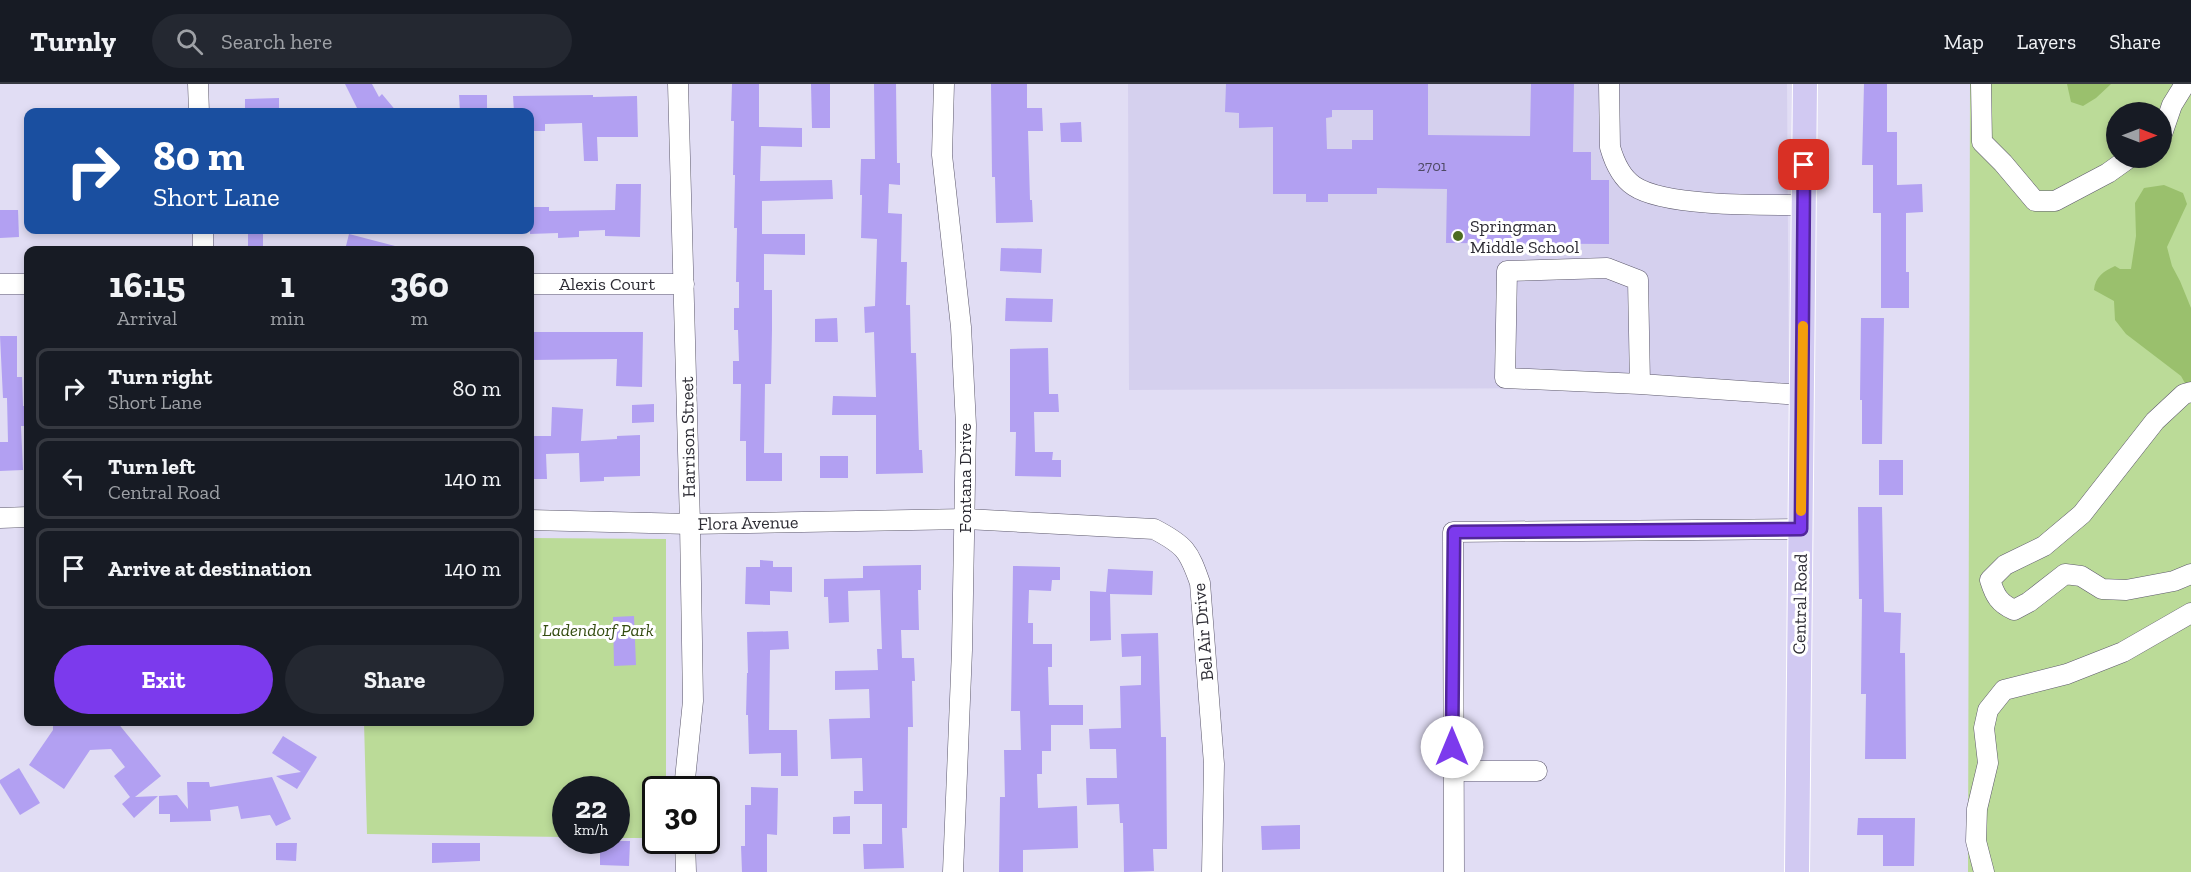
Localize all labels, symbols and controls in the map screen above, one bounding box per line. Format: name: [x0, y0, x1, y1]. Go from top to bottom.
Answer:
search box: [152, 14, 572, 68]
text: Turnly: [30, 25, 116, 58]
icon: search: [173, 25, 206, 58]
text: Search here: [221, 28, 332, 55]
text: Map: [1944, 29, 1984, 54]
text: Layers: [2017, 29, 2076, 54]
text: Share: [2109, 29, 2161, 54]
north arrow: [2106, 102, 2172, 168]
map controls: [2106, 102, 2172, 168]
text: 80 m: [153, 130, 244, 181]
icon: right: [54, 132, 132, 210]
pin: [1778, 139, 1829, 190]
icon: arrive: [1787, 148, 1820, 181]
house number: 2701: [1417, 157, 1447, 175]
text: Short Lane: [153, 181, 280, 213]
place label: Springman Middle School: [1470, 215, 1579, 258]
marker: Springman Middle School: [1451, 229, 1465, 243]
text: 16:15: [109, 263, 185, 306]
text: 1: [280, 263, 295, 306]
text: 360: [390, 263, 449, 306]
street label: Alexis Court: [559, 273, 655, 295]
text: Arrival: [117, 306, 177, 330]
text: min: [270, 306, 305, 330]
text: m: [411, 306, 428, 330]
text: Turn right: [108, 363, 212, 390]
icon: right: [57, 372, 90, 405]
text: 80 m: [453, 375, 501, 402]
street label: Harrison Street: [676, 376, 700, 498]
text: Short Lane: [108, 390, 202, 414]
street label: Fontana Drive: [954, 423, 976, 533]
text: Turn left: [108, 453, 195, 480]
icon: left: [57, 462, 90, 495]
text: 140 m: [444, 465, 501, 492]
text: Central Road: [108, 480, 220, 504]
street label: Flora Avenue: [697, 511, 799, 535]
icon: arrive: [57, 552, 90, 585]
street label: Central Road: [1788, 553, 1812, 655]
text: Arrive at destination: [108, 555, 311, 582]
text: 140 m: [444, 555, 501, 582]
street label: Bel Air Drive: [1188, 582, 1218, 682]
park label: Ladendorf Park: [542, 619, 654, 641]
button: Exit: [54, 645, 273, 714]
button: Share: [285, 645, 504, 714]
position arrow: [1420, 715, 1484, 779]
speed limit sign: 30: [642, 776, 720, 854]
text: 22: [575, 790, 607, 826]
text: km/h: [574, 821, 608, 839]

